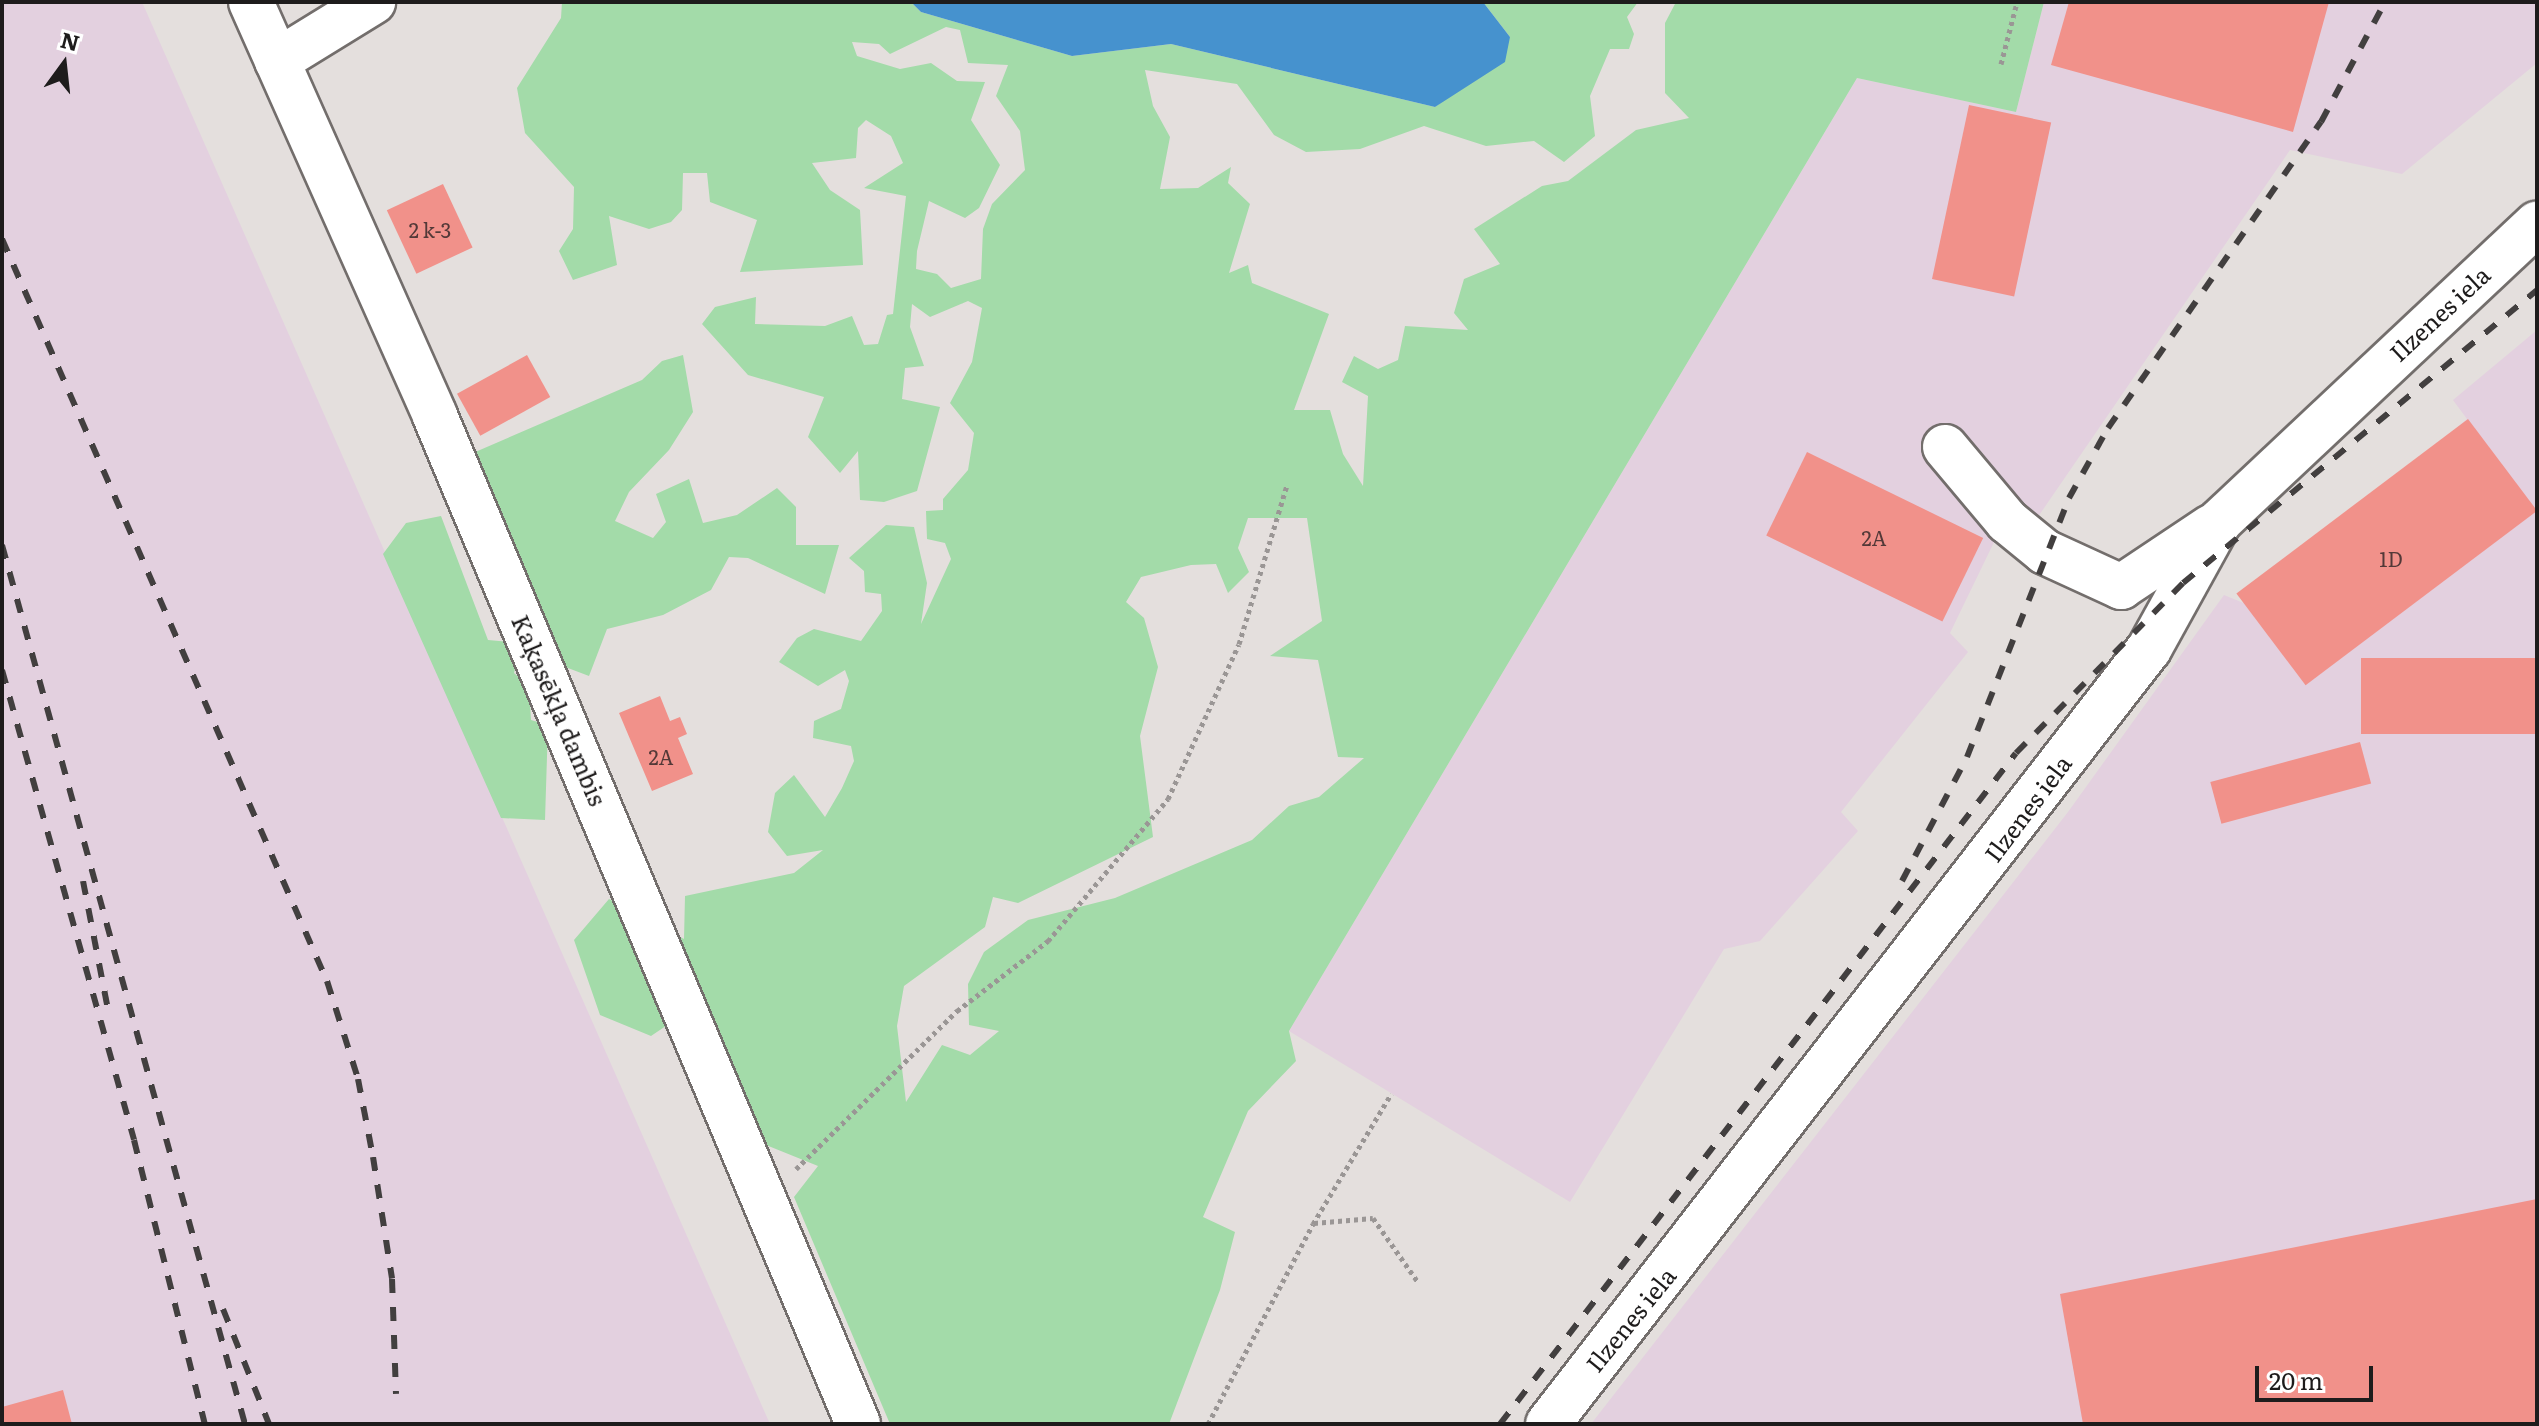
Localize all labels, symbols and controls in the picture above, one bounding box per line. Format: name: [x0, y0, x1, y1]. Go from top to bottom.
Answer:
text: N: [57, 22, 84, 59]
north arrow: [24, 24, 104, 104]
house number: 2 k-3: [409, 217, 451, 241]
street label: Ilzenes iela: [2383, 259, 2495, 367]
house number: 2A: [1862, 525, 1886, 549]
house number: 1D: [2379, 546, 2403, 570]
street label: Kaķasēkļa dambis: [507, 610, 613, 810]
house number: 2A: [649, 744, 673, 768]
street label: Ilzenes iela: [1977, 749, 2077, 867]
street label: Ilzenes iela: [1579, 1261, 1681, 1377]
scale bar: [2259, 1350, 2377, 1400]
text: 20 m: [2269, 1362, 2323, 1397]

